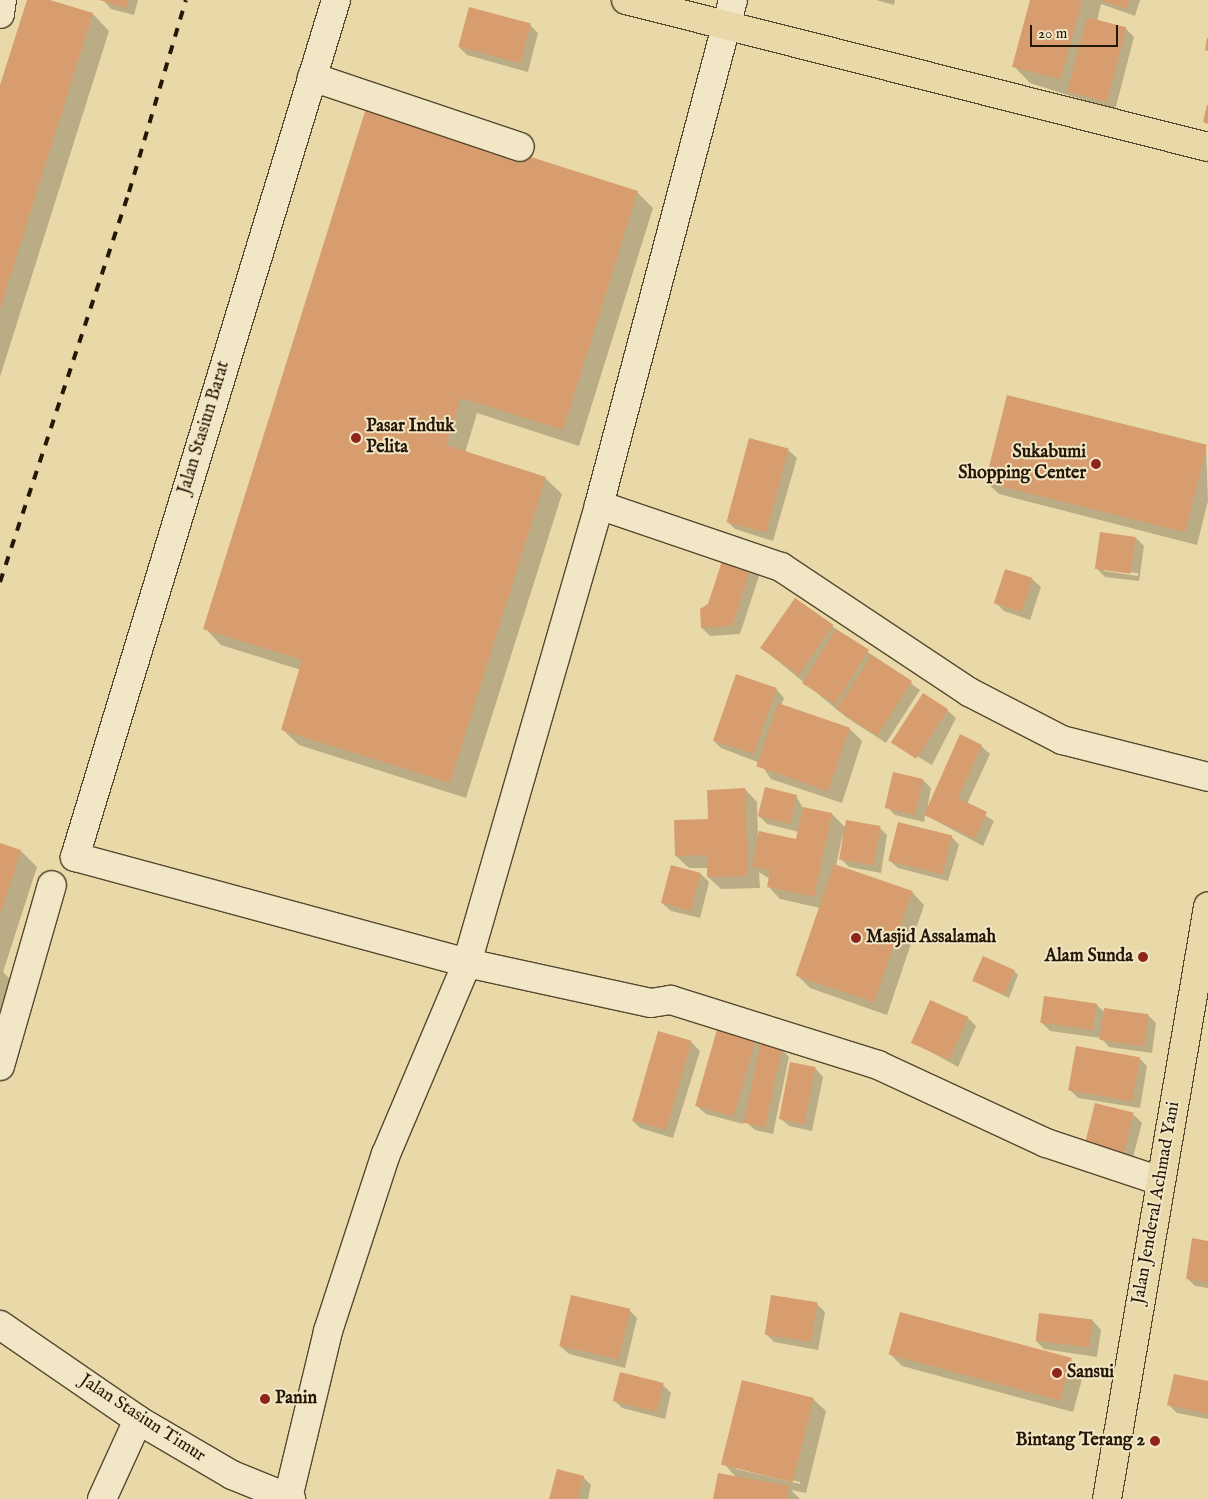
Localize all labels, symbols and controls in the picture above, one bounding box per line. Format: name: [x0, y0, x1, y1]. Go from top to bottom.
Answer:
scale bar: [1033, 15, 1120, 47]
text: 20 m: [1038, 24, 1067, 43]
street label: Jalan Stasiun Barat: [174, 359, 236, 497]
place label: Pasar Induk Pelita: [366, 417, 455, 459]
marker: Pasar Induk Pelita: [350, 432, 362, 444]
place label: Sukabumi Shopping Center: [958, 443, 1086, 486]
marker: Sukabumi Shopping Center: [1090, 458, 1102, 470]
place label: Masjid Assalamah: [866, 927, 996, 949]
marker: Masjid Assalamah: [850, 932, 862, 944]
place label: Alam Sunda: [1045, 946, 1133, 968]
marker: Alam Sunda: [1137, 951, 1149, 963]
street label: Jalan Jenderal Achmad Yani: [1129, 1100, 1185, 1306]
place label: Sansui: [1067, 1362, 1114, 1384]
marker: Sansui: [1051, 1367, 1063, 1379]
street label: Jalan Stasiun Timur: [75, 1370, 209, 1468]
place label: Panin: [275, 1388, 317, 1410]
marker: Panin: [259, 1393, 271, 1405]
place label: Bintang Terang 2: [1016, 1430, 1145, 1452]
marker: Bintang Terang 2: [1149, 1435, 1161, 1447]

